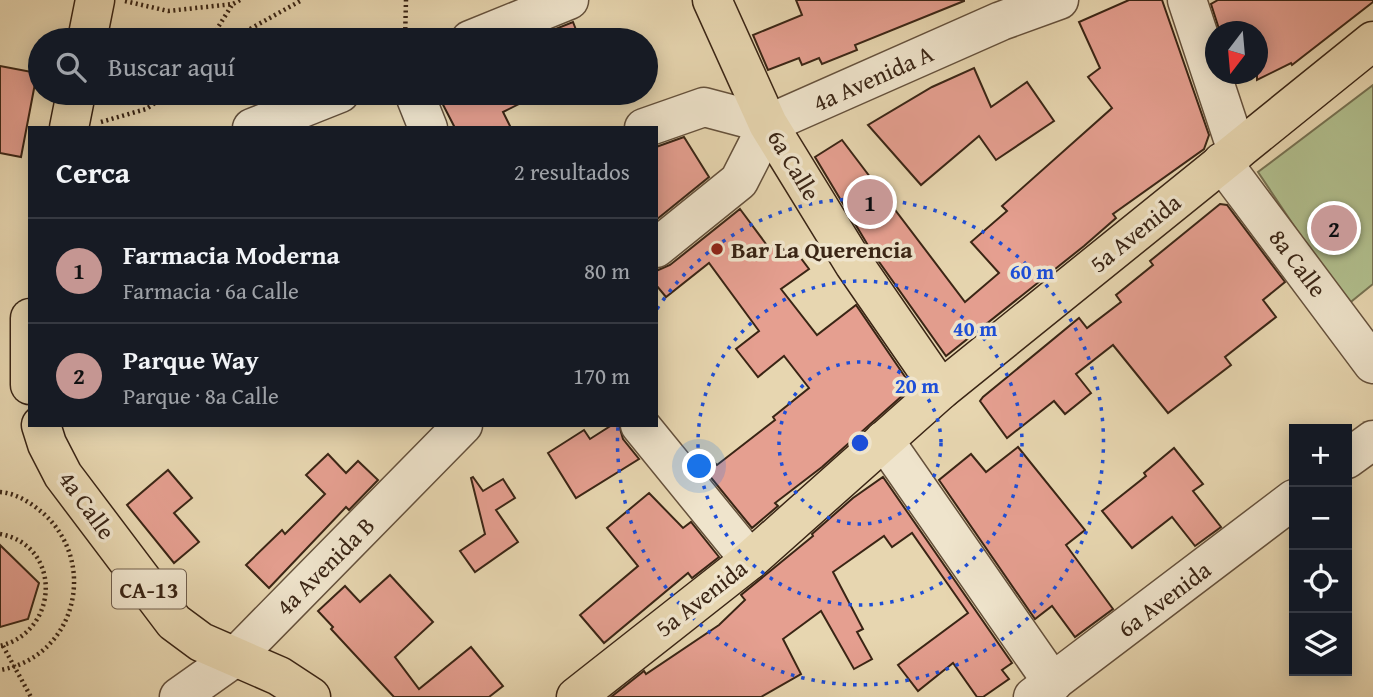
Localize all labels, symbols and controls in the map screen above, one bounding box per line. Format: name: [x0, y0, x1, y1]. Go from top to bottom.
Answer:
north arrow: [1205, 21, 1268, 84]
search box: [28, 28, 658, 105]
street label: 4a Avenida A: [807, 36, 939, 120]
text: Buscar aquí: [108, 47, 235, 86]
icon: search: [52, 48, 90, 86]
street label: 6a Calle: [759, 123, 829, 207]
text: Cerca: [56, 150, 130, 194]
text: 2 resultados: [514, 155, 630, 188]
pin: 1: [847, 176, 893, 228]
street label: 5a Avenida: [1082, 185, 1189, 281]
pin: 2: [1311, 202, 1357, 254]
street label: 8a Calle: [1261, 222, 1335, 304]
place label: Bar La Querencia: [731, 232, 913, 267]
text: Farmacia Moderna: [123, 235, 340, 274]
marker: Bar La Querencia: [709, 241, 725, 257]
text: 1: [73, 254, 85, 287]
text: 80 m: [584, 254, 630, 287]
text: 60 m: [1010, 256, 1054, 287]
text: Farmacia · 6a Calle: [123, 274, 299, 307]
text: 40 m: [953, 313, 997, 344]
text: Parque Way: [123, 340, 259, 379]
text: 2: [73, 359, 85, 392]
text: 170 m: [573, 359, 630, 392]
text: 20 m: [895, 370, 939, 401]
text: Parque · 8a Calle: [123, 379, 279, 412]
map controls: [1289, 424, 1352, 676]
button: +: [1289, 424, 1352, 487]
centre of rings: [848, 431, 872, 455]
your location: [682, 449, 716, 483]
street label: 4a Calle: [50, 463, 124, 547]
button: −: [1289, 487, 1352, 550]
street label: 4a Avenida B: [268, 509, 382, 623]
street label: 5a Avenida: [647, 550, 755, 645]
button: locate: [1289, 550, 1352, 613]
street label: 6a Avenida: [1110, 552, 1218, 646]
road number: CA-13: [112, 569, 186, 608]
button: layers: [1289, 613, 1352, 676]

